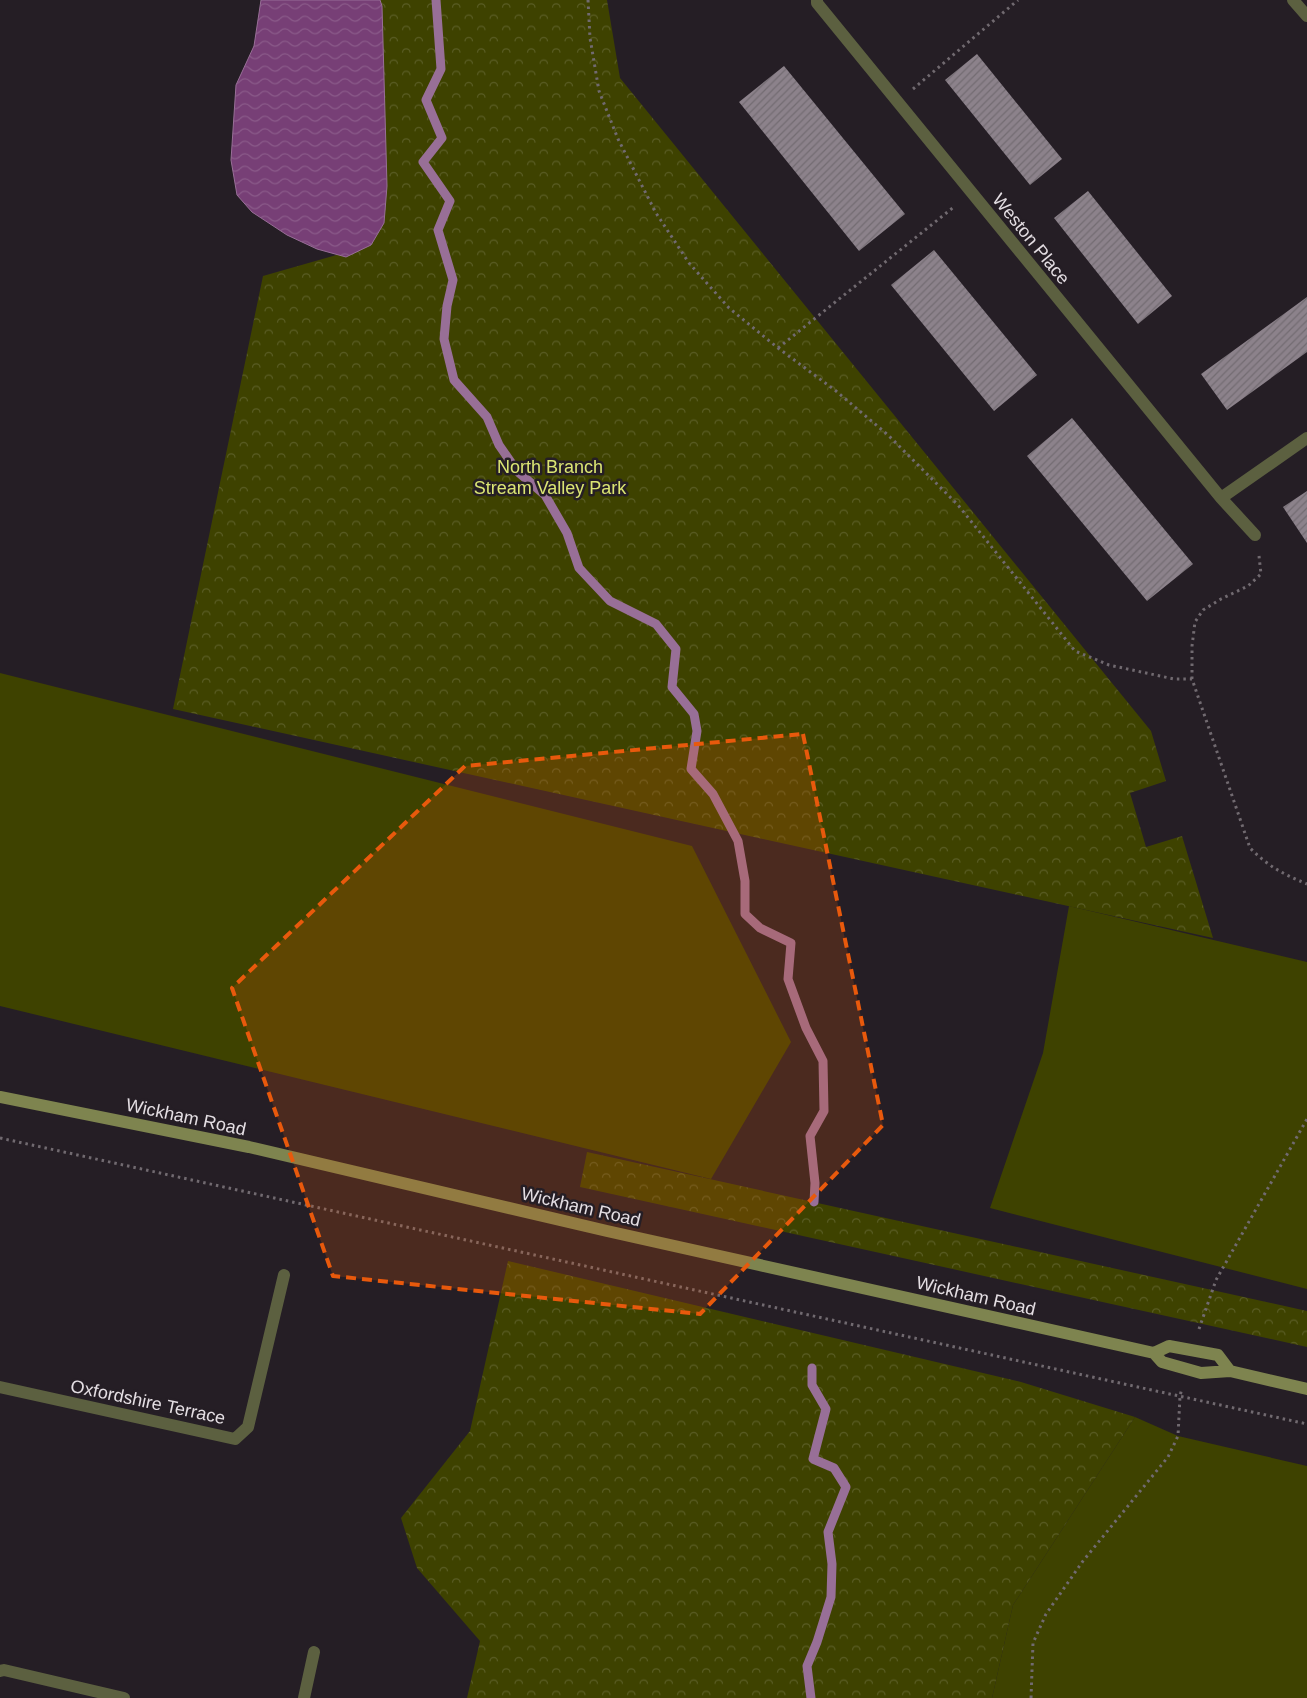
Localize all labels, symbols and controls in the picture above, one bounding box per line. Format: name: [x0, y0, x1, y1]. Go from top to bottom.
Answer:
street label: Weston Place: [988, 190, 1074, 288]
park label: North Branch Stream Valley Park: [474, 457, 627, 498]
street label: Wickham Road: [124, 1095, 248, 1139]
street label: Wickham Road: [519, 1184, 643, 1230]
street label: Wickham Road: [914, 1273, 1038, 1319]
street label: Oxfordshire Terrace: [69, 1376, 227, 1428]

